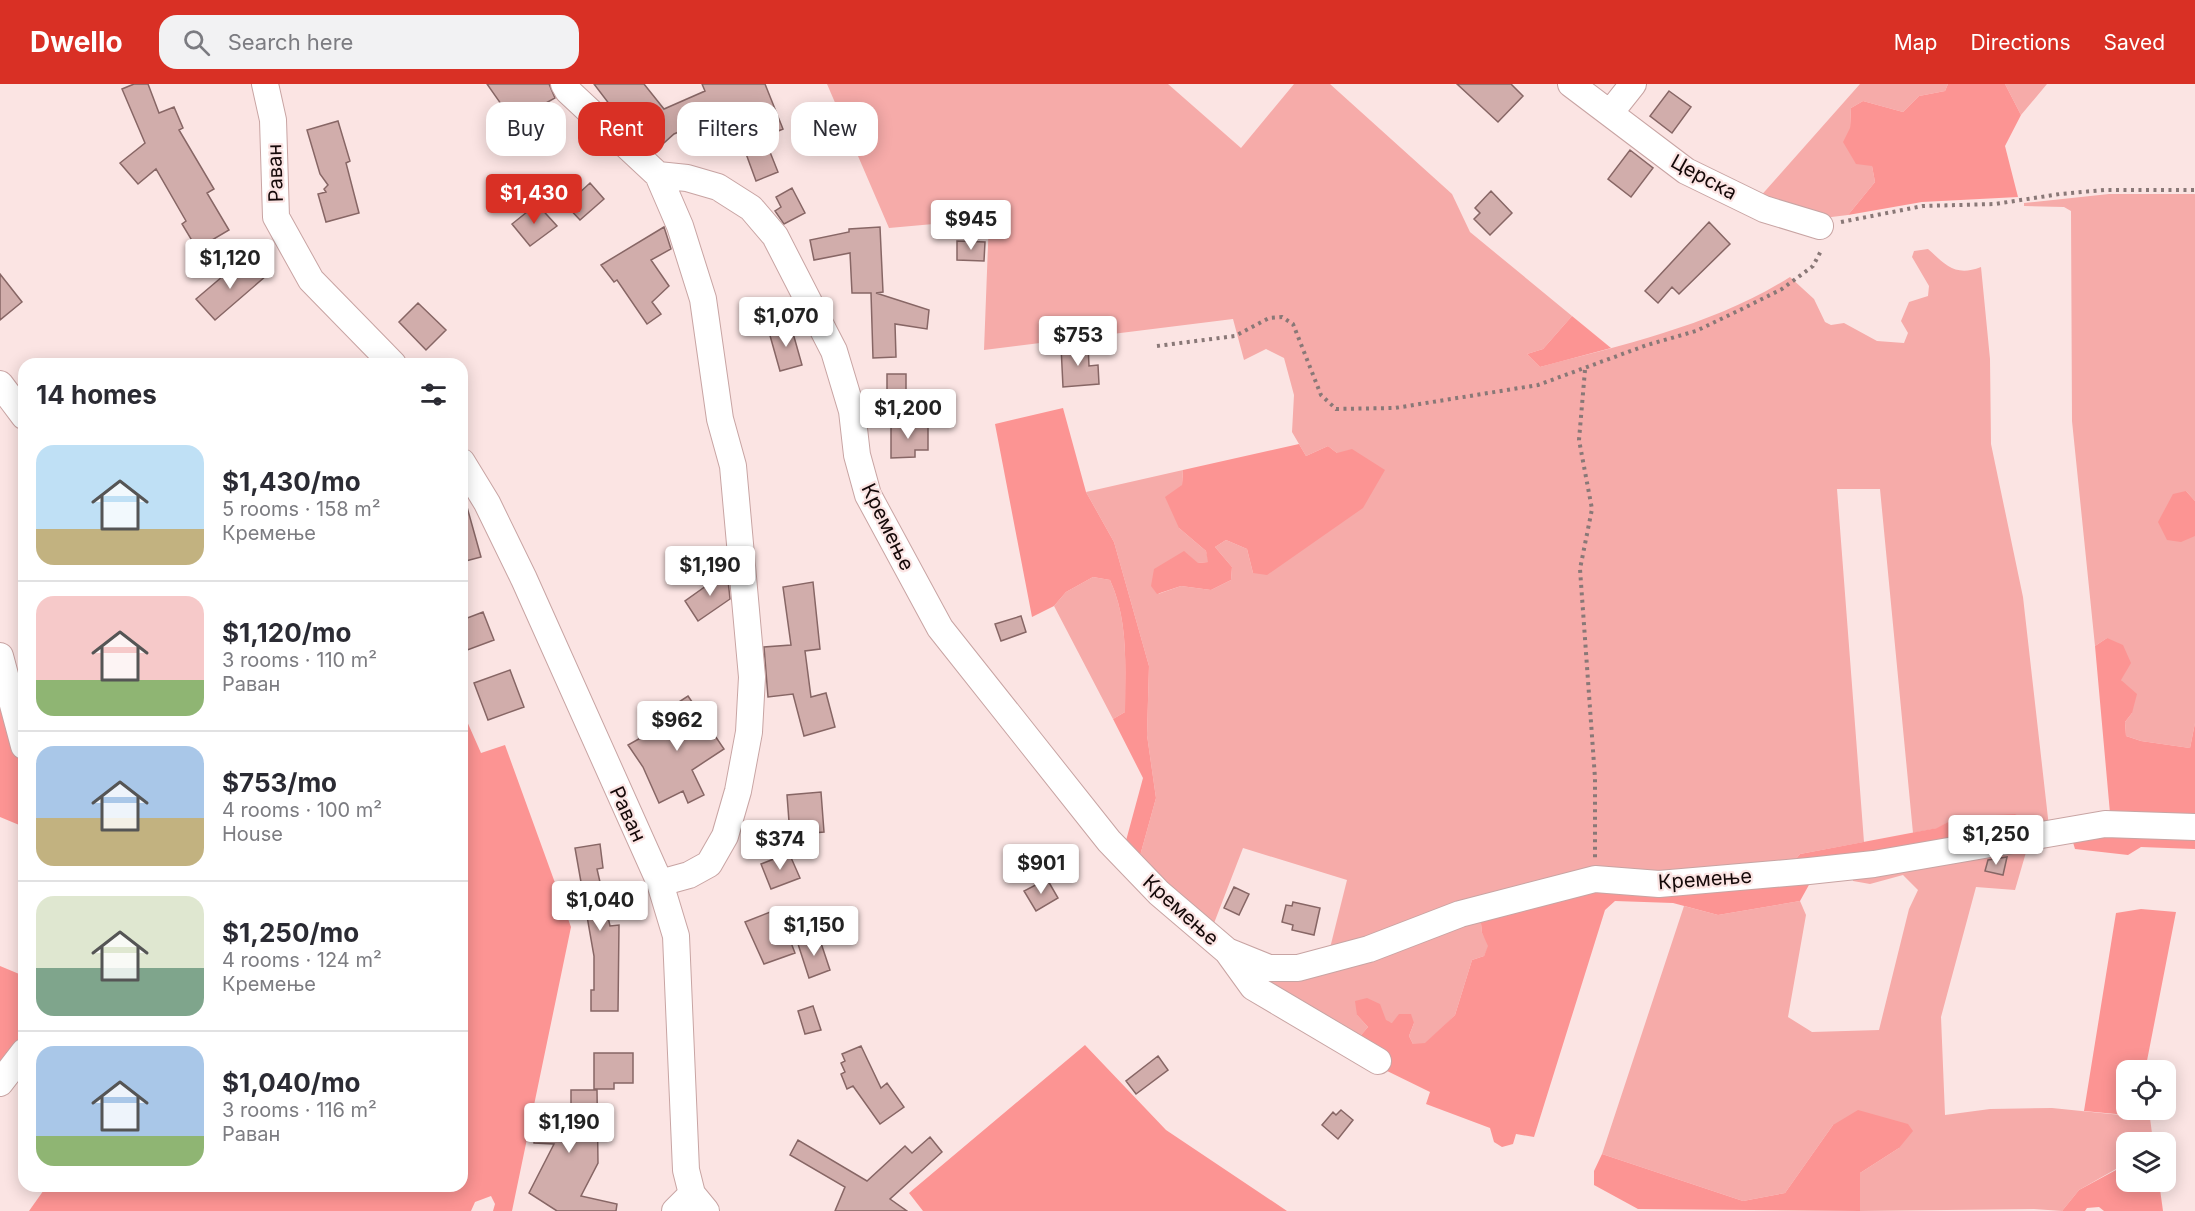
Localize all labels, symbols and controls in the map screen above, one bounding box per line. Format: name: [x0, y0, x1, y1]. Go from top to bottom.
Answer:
search box: [159, 15, 579, 69]
text: Dwello: [30, 25, 123, 59]
icon: search: [180, 26, 213, 59]
text: Search here: [228, 29, 353, 55]
text: Map: [1894, 30, 1937, 55]
text: Directions: [1970, 30, 2071, 55]
text: Saved: [2104, 30, 2165, 55]
chip: Buy: [486, 102, 566, 156]
chip: Rent: [578, 102, 665, 156]
chip: Filters: [677, 102, 779, 156]
chip: New: [791, 102, 878, 156]
street label: Раван: [262, 143, 288, 203]
street label: Церска: [1667, 149, 1741, 205]
pin: $1,430: [485, 174, 583, 225]
text: $1,430: [500, 181, 568, 205]
pin: $945: [935, 200, 1007, 251]
text: $945: [945, 207, 997, 231]
pin: $1,120: [181, 239, 279, 290]
text: $1,120: [199, 246, 261, 270]
pin: $1,070: [737, 297, 835, 348]
text: $1,070: [753, 304, 819, 328]
pin: $753: [1042, 316, 1114, 367]
text: $753: [1053, 323, 1103, 347]
icon: filters: [417, 378, 450, 411]
text: 14 homes: [36, 379, 157, 410]
pin: $1,200: [859, 389, 957, 440]
text: $1,200: [874, 396, 942, 420]
text: $1,430/mo: [222, 466, 361, 497]
icon: home: [84, 469, 156, 541]
street label: Кремење: [857, 479, 919, 575]
text: 5 rooms · 158 m²: [222, 497, 381, 521]
text: Кремење: [222, 521, 316, 545]
pin: $1,190: [661, 546, 759, 597]
text: $1,190: [679, 553, 741, 577]
text: $1,120/mo: [222, 617, 351, 648]
icon: home: [84, 620, 156, 692]
text: 3 rooms · 110 m²: [222, 648, 377, 672]
text: Раван: [222, 672, 280, 696]
pin: $962: [641, 701, 713, 752]
text: $962: [651, 708, 703, 732]
text: $753/mo: [222, 767, 337, 798]
icon: home: [84, 770, 156, 842]
street label: Раван: [605, 782, 651, 846]
text: 4 rooms · 100 m²: [222, 798, 382, 822]
pin: $1,250: [1947, 815, 2045, 866]
pin: $374: [744, 820, 816, 871]
text: House: [222, 822, 283, 846]
text: $1,250: [1962, 822, 2030, 846]
text: $374: [755, 827, 805, 851]
pin: $901: [1005, 844, 1077, 895]
text: $901: [1017, 851, 1065, 875]
street label: Кремење: [1657, 864, 1753, 894]
street label: Кремење: [1138, 870, 1224, 950]
pin: $1,040: [551, 881, 649, 932]
text: $1,040: [566, 888, 634, 912]
pin: $1,150: [765, 906, 863, 957]
text: $1,150: [783, 913, 845, 937]
text: $1,250/mo: [222, 917, 359, 948]
icon: home: [84, 920, 156, 992]
text: 4 rooms · 124 m²: [222, 948, 382, 972]
text: Кремење: [222, 972, 316, 996]
map controls: [2116, 1060, 2176, 1192]
button: locate: [2116, 1060, 2176, 1120]
text: $1,040/mo: [222, 1067, 361, 1098]
icon: home: [84, 1070, 156, 1142]
text: 3 rooms · 116 m²: [222, 1098, 377, 1122]
pin: $1,190: [520, 1103, 618, 1154]
text: $1,190: [538, 1110, 600, 1134]
text: Раван: [222, 1122, 280, 1146]
button: layers: [2116, 1132, 2176, 1192]

